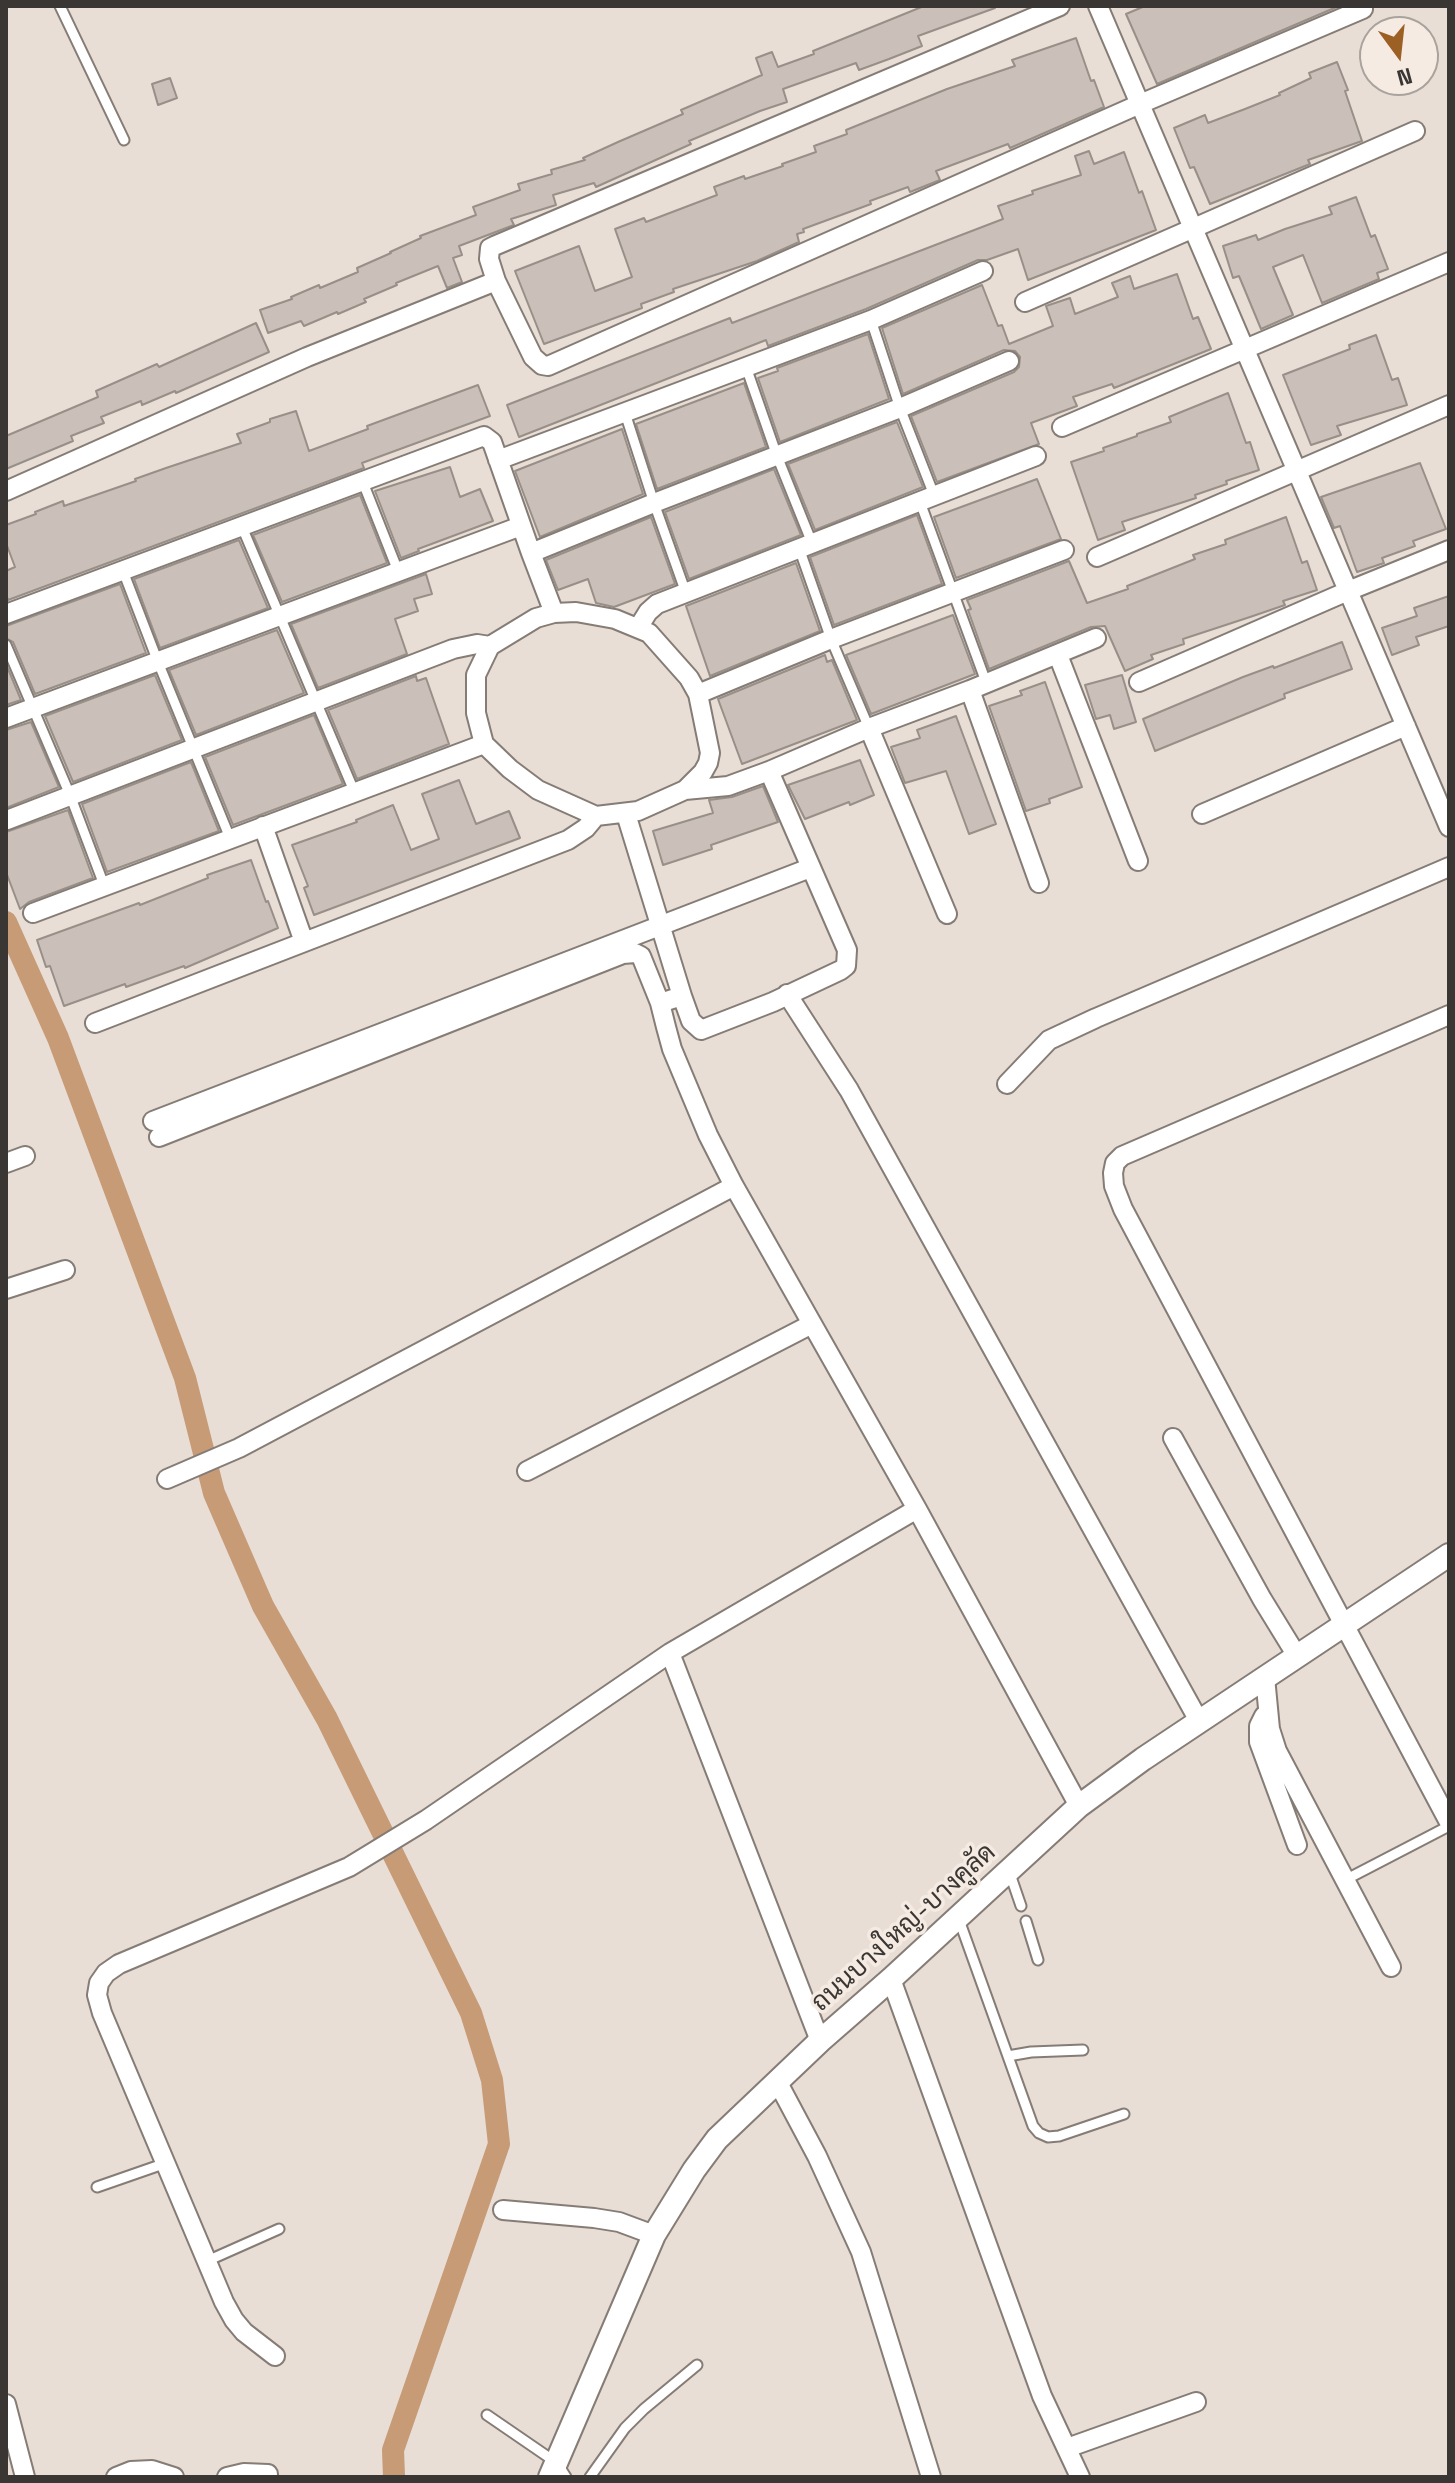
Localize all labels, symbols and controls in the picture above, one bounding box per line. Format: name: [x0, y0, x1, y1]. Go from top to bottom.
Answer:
north arrow: [1359, 16, 1439, 96]
text: N: [1394, 62, 1415, 93]
street label: ถนนบางใหญ่-บางคูลัด: [806, 1837, 1002, 2019]

